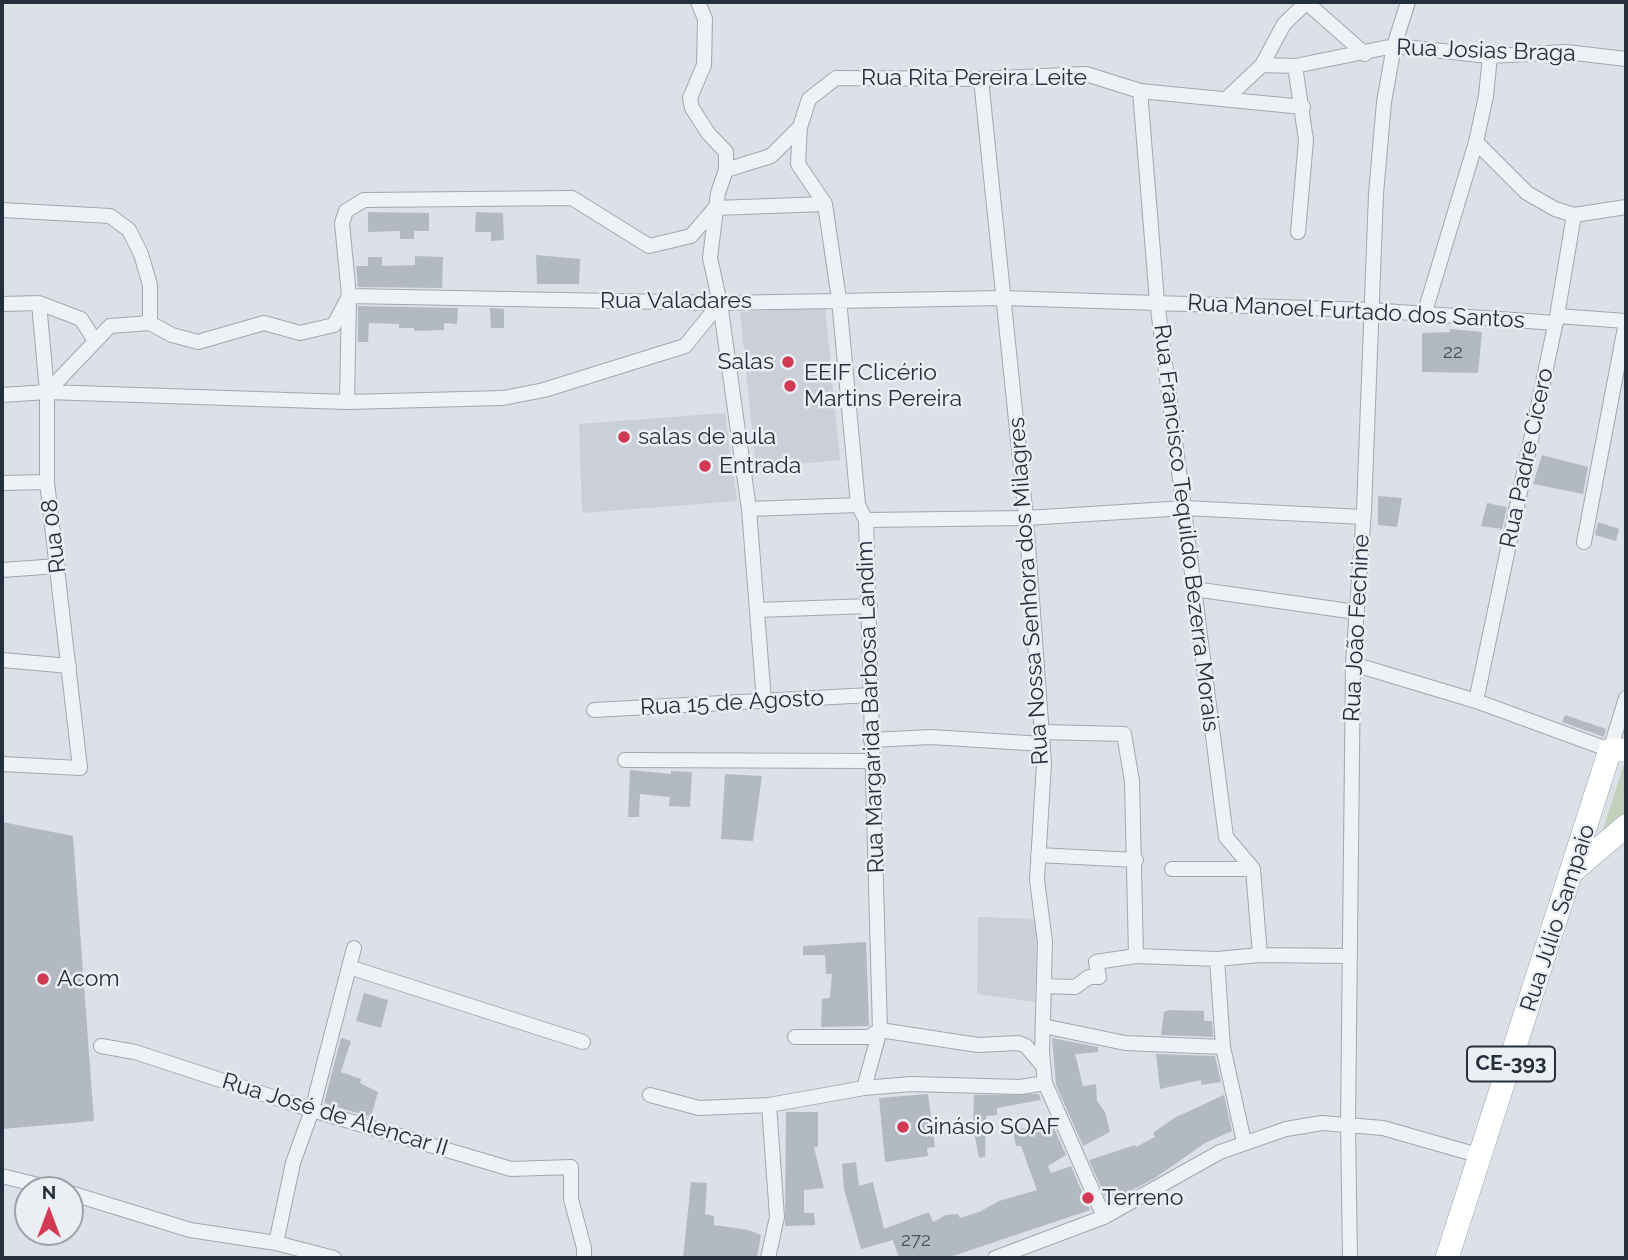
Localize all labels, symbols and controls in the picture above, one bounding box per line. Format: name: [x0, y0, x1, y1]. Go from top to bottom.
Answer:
street label: Rua Josias Braga: [1396, 34, 1576, 68]
street label: Rua Rita Pereira Leite: [861, 64, 1087, 92]
street label: Rua Valadares: [600, 287, 752, 315]
street label: Rua Manoel Furtado dos Santos: [1187, 289, 1525, 335]
street label: Rua Francisco Tequildo Bezerra Morais: [1147, 323, 1225, 733]
house number: 22: [1443, 341, 1463, 363]
place label: Salas: [718, 348, 774, 376]
marker: Salas: [780, 354, 796, 370]
place label: EEIF Clicério Martins Pereira: [804, 359, 962, 413]
street label: Rua Padre Cícero: [1494, 366, 1560, 550]
marker: EEIF Clicério Martins Pereira: [782, 378, 798, 394]
street label: Rua Nossa Senhora dos Milagres: [1003, 416, 1055, 766]
place label: salas de aula: [638, 423, 776, 451]
marker: salas de aula: [616, 429, 632, 445]
place label: Entrada: [719, 452, 801, 480]
marker: Entrada: [697, 458, 713, 474]
street label: Rua 08: [36, 497, 72, 575]
street label: Rua João Fechine: [1338, 534, 1376, 722]
street label: Rua Margarida Barbosa Landim: [851, 540, 891, 874]
street label: Rua 15 de Agosto: [639, 684, 825, 722]
street label: Rua Júlio Sampaio: [1515, 821, 1601, 1015]
place label: Acom: [57, 965, 120, 993]
marker: Acom: [35, 971, 51, 987]
road number: CE-393: [1467, 1046, 1555, 1082]
street label: Rua José de Alencar II: [219, 1067, 451, 1163]
place label: Ginásio SOAF: [917, 1113, 1060, 1141]
marker: Ginásio SOAF: [895, 1119, 911, 1135]
north arrow: [14, 1176, 84, 1246]
text: N: [42, 1181, 56, 1203]
place label: Terreno: [1102, 1184, 1183, 1212]
marker: Terreno: [1080, 1190, 1096, 1206]
house number: 272: [901, 1229, 931, 1251]

